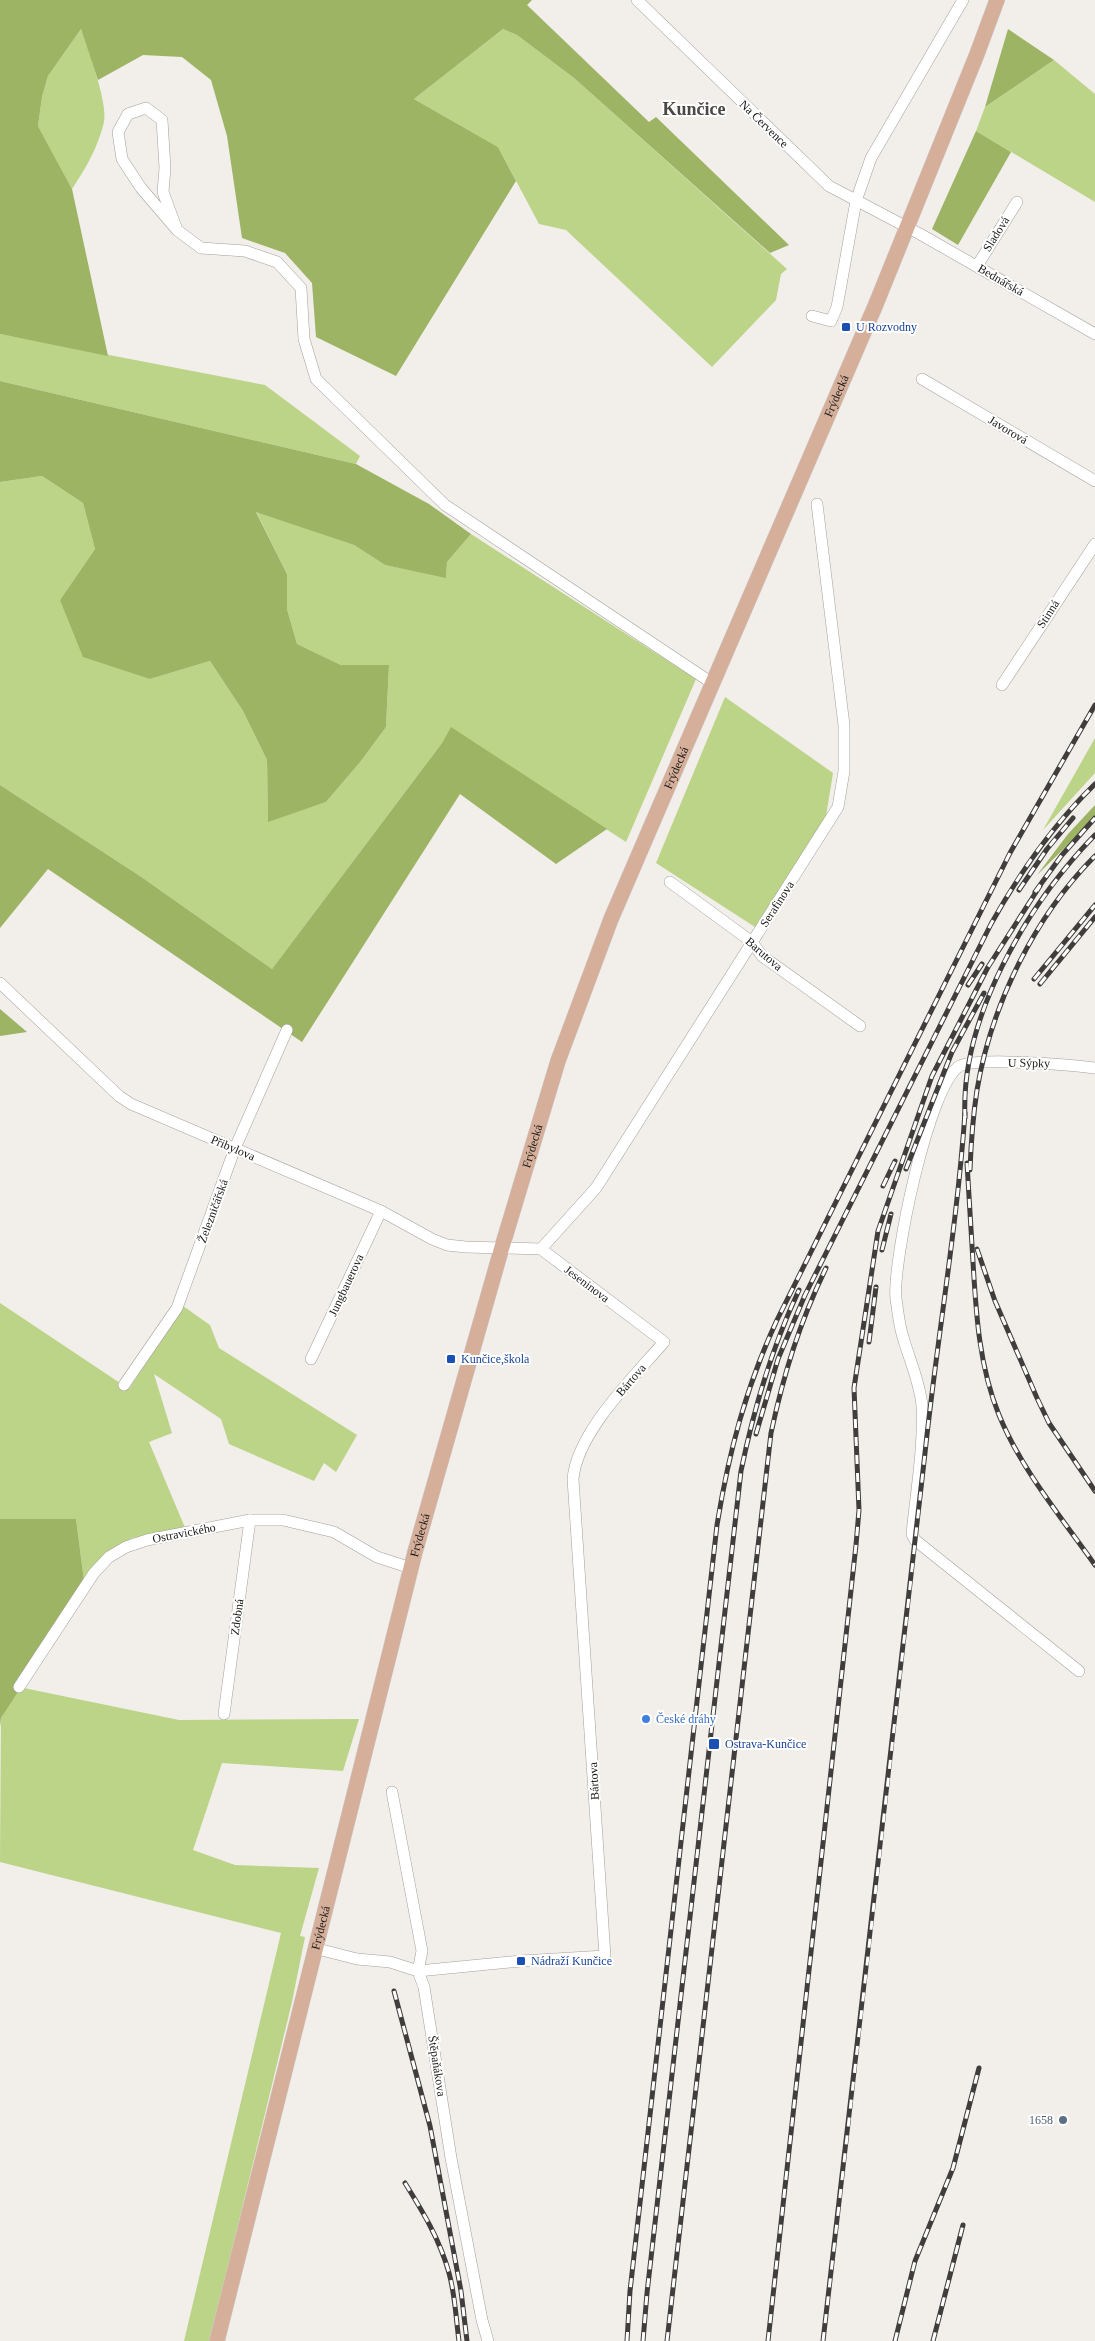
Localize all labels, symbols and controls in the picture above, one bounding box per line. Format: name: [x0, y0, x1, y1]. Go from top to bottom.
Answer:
street label: Na Července: [737, 97, 791, 151]
district label: Kunčice: [663, 99, 726, 119]
street label: Sladová: [980, 213, 1013, 254]
street label: Bednářská: [976, 261, 1027, 299]
place label: U Rozvodny: [856, 320, 917, 334]
marker: U Rozvodny: [840, 321, 852, 333]
street label: Frýdecká: [821, 372, 852, 419]
street label: Javorová: [986, 413, 1031, 448]
street label: Stinná: [1034, 597, 1063, 631]
street label: Frýdecká: [661, 744, 692, 791]
street label: Serafinova: [757, 878, 797, 930]
street label: Barutova: [743, 934, 786, 974]
street label: U Sýpky: [1008, 1056, 1050, 1070]
street label: Frýdecká: [519, 1122, 546, 1170]
street label: Přibylova: [209, 1132, 258, 1164]
street label: Železničářská: [195, 1177, 231, 1245]
street label: Jungbauerova: [326, 1251, 367, 1318]
street label: Jeseninova: [562, 1263, 613, 1306]
place label: Kunčice,škola: [461, 1352, 530, 1366]
marker: Kunčice,škola: [445, 1353, 457, 1365]
street label: Bártova: [613, 1361, 649, 1399]
street label: Frýdecká: [407, 1511, 433, 1558]
street label: Ostravického: [151, 1520, 217, 1546]
street label: Zdobná: [228, 1597, 247, 1636]
place label: České dráhy: [656, 1712, 716, 1726]
marker: České dráhy: [640, 1713, 652, 1725]
marker: Ostrava-Kunčice: [707, 1737, 721, 1751]
place label: Ostrava-Kunčice: [725, 1737, 806, 1751]
street label: Bártova: [586, 1761, 602, 1800]
street label: Frýdecká: [308, 1904, 333, 1951]
place label: Nádraží Kunčice: [531, 1954, 612, 1968]
marker: Nádraží Kunčice: [515, 1955, 527, 1967]
street label: Štěpaňákova: [425, 2035, 449, 2098]
place label: 1658: [1029, 2113, 1053, 2127]
marker: 1658: [1057, 2114, 1069, 2126]

